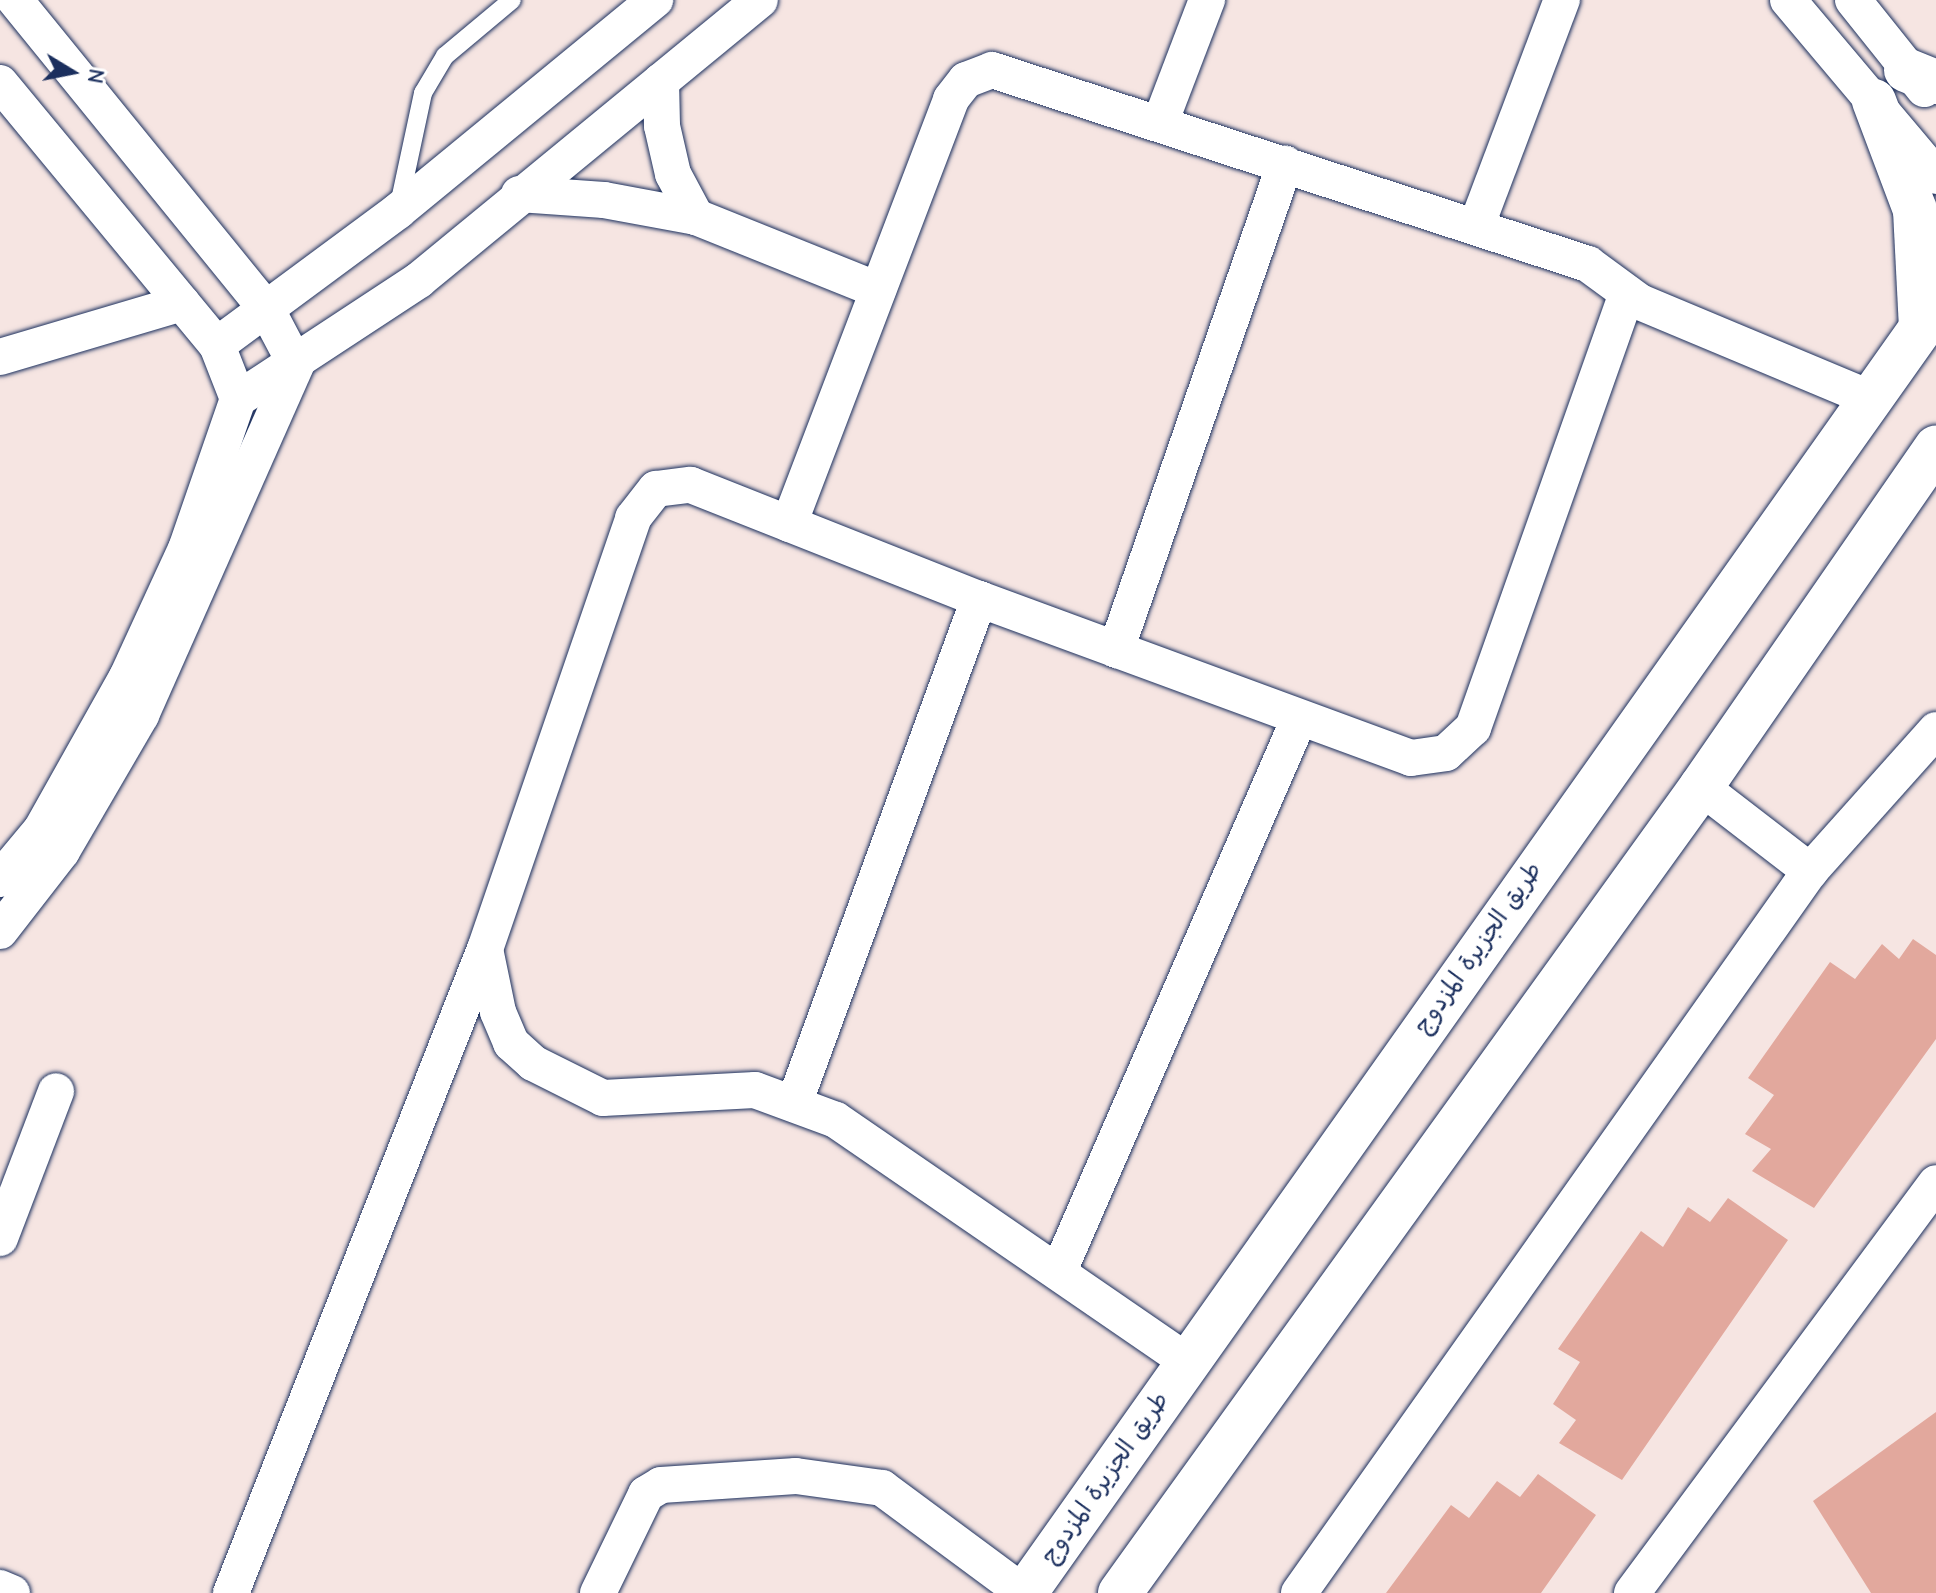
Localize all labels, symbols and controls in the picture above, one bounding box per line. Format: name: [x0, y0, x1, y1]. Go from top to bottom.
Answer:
north arrow: [32, 32, 112, 112]
text: N: [82, 67, 110, 85]
street label: طريق الجزيرة المزدوج: [1408, 857, 1548, 1039]
street label: طريق الجزيرة المزدوج: [1035, 1387, 1175, 1569]

